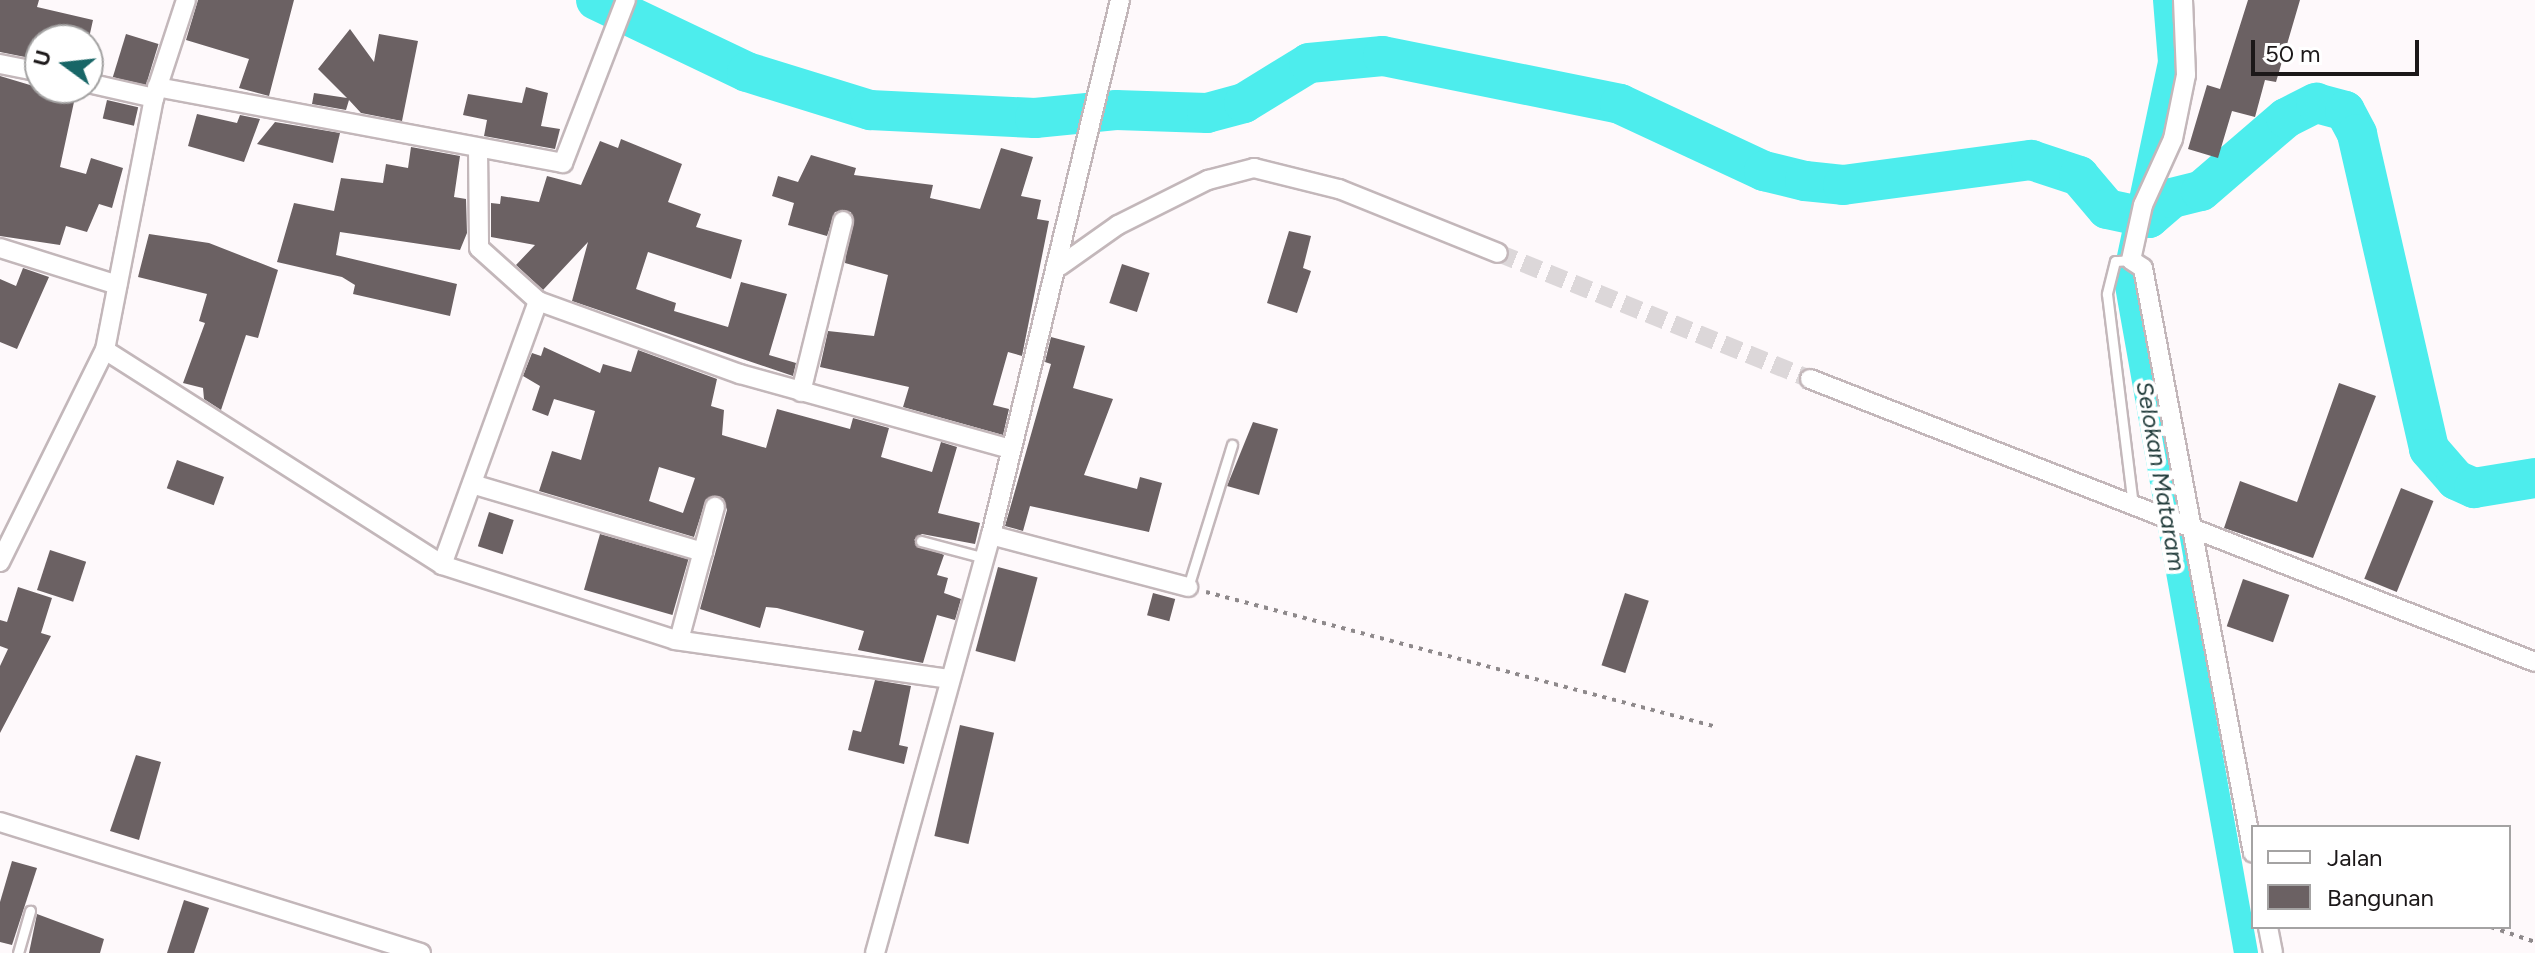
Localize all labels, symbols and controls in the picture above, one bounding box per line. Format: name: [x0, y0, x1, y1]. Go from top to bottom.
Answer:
north arrow: [24, 24, 104, 104]
scale bar: [2255, 24, 2423, 74]
text: 50 m: [2265, 39, 2321, 68]
text: U: [27, 47, 57, 69]
water label: Selokan Mataram: [2130, 379, 2192, 573]
legend: [2251, 825, 2511, 929]
text: Jalan: [2327, 843, 2383, 872]
text: Bangunan: [2327, 883, 2434, 912]

